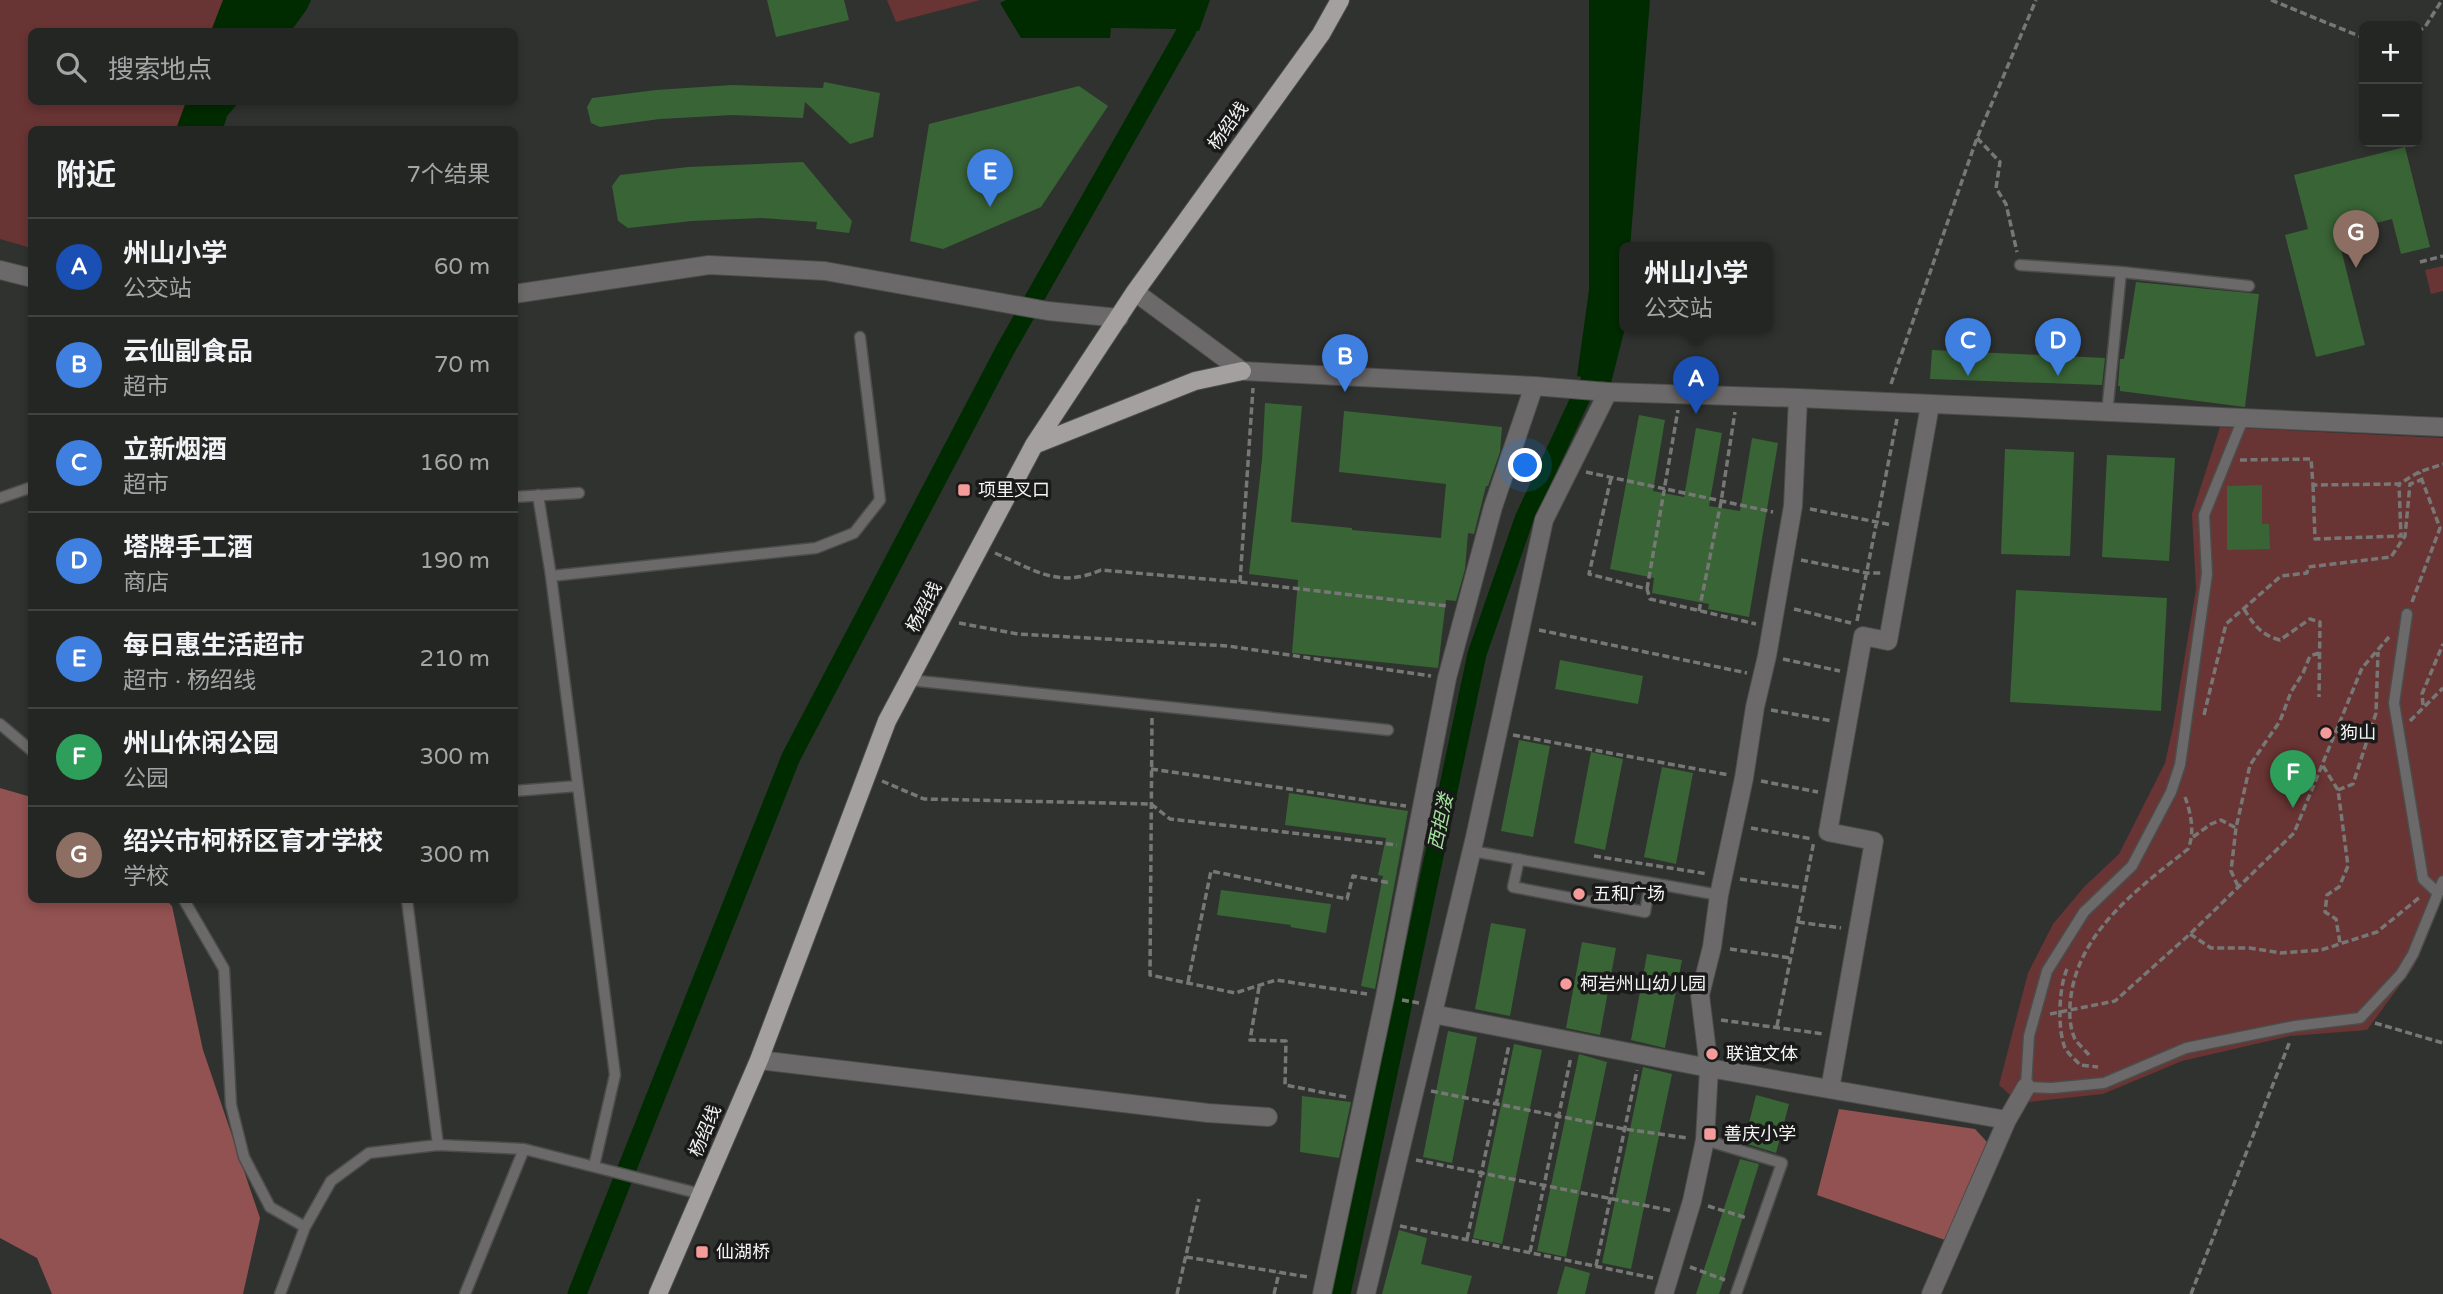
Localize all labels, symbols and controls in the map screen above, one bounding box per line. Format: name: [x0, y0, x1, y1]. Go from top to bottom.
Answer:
map controls: [2359, 21, 2422, 147]
button: +: [2359, 21, 2422, 84]
search box: [28, 28, 518, 105]
icon: search: [52, 48, 90, 86]
text: 搜索地点: [108, 54, 212, 85]
button: −: [2359, 84, 2422, 147]
street label: 杨绍线: [1203, 98, 1253, 154]
pin: E: [967, 149, 1013, 207]
text: 附近: [56, 157, 116, 194]
text: 7个结果: [407, 161, 490, 189]
pin: G: [2333, 210, 2379, 268]
text: 州山小学: [123, 238, 227, 269]
popup: [1619, 242, 1773, 333]
text: A: [70, 253, 88, 281]
text: 60 m: [434, 253, 490, 281]
text: 州山小学: [1644, 258, 1748, 289]
text: 公交站: [123, 275, 192, 303]
text: 公交站: [1644, 295, 1713, 323]
pin: C: [1945, 318, 1991, 376]
pin: D: [2035, 318, 2081, 376]
pin: B: [1322, 334, 1368, 392]
text: 云仙副食品: [123, 336, 253, 367]
text: B: [71, 351, 87, 379]
text: 70 m: [434, 351, 490, 379]
pin: A: [1673, 356, 1719, 414]
text: 超市: [123, 373, 169, 401]
text: 立新烟酒: [123, 434, 227, 465]
your location: [1508, 448, 1542, 482]
text: C: [71, 449, 87, 477]
text: 160 m: [420, 449, 490, 477]
text: 超市: [123, 471, 169, 499]
place label: 项里叉口: [978, 479, 1050, 501]
marker: 项里叉口: [956, 482, 972, 498]
text: 塔牌手工酒: [123, 532, 253, 563]
text: D: [70, 547, 88, 575]
text: 190 m: [420, 547, 490, 575]
text: 商店: [123, 569, 169, 597]
street label: 杨绍线: [902, 578, 946, 636]
text: 每日惠生活超市: [123, 630, 305, 661]
text: E: [72, 645, 86, 673]
text: 210 m: [420, 645, 490, 673]
text: 超市 · 杨绍线: [123, 667, 256, 695]
place label: 狗山: [2340, 722, 2376, 744]
marker: 狗山: [2318, 725, 2334, 741]
text: 州山休闲公园: [123, 728, 279, 759]
text: F: [72, 743, 86, 771]
text: 300 m: [420, 743, 490, 771]
pin: F: [2270, 750, 2316, 808]
text: 公园: [123, 765, 169, 793]
water label: 西担溇: [1424, 790, 1458, 852]
text: 绍兴市柯桥区育才学校: [123, 826, 383, 857]
text: G: [70, 841, 88, 869]
text: 300 m: [420, 841, 490, 869]
text: 学校: [123, 863, 169, 891]
place label: 五和广场: [1593, 883, 1665, 905]
marker: 五和广场: [1571, 886, 1587, 902]
place label: 柯岩州山幼儿园: [1580, 973, 1706, 995]
marker: 柯岩州山幼儿园: [1558, 976, 1574, 992]
place label: 联谊文体: [1726, 1043, 1798, 1065]
marker: 联谊文体: [1704, 1046, 1720, 1062]
street label: 杨绍线: [684, 1102, 726, 1160]
place label: 善庆小学: [1724, 1123, 1796, 1145]
marker: 善庆小学: [1702, 1126, 1718, 1142]
place label: 仙湖桥: [716, 1241, 770, 1263]
marker: 仙湖桥: [694, 1244, 710, 1260]

